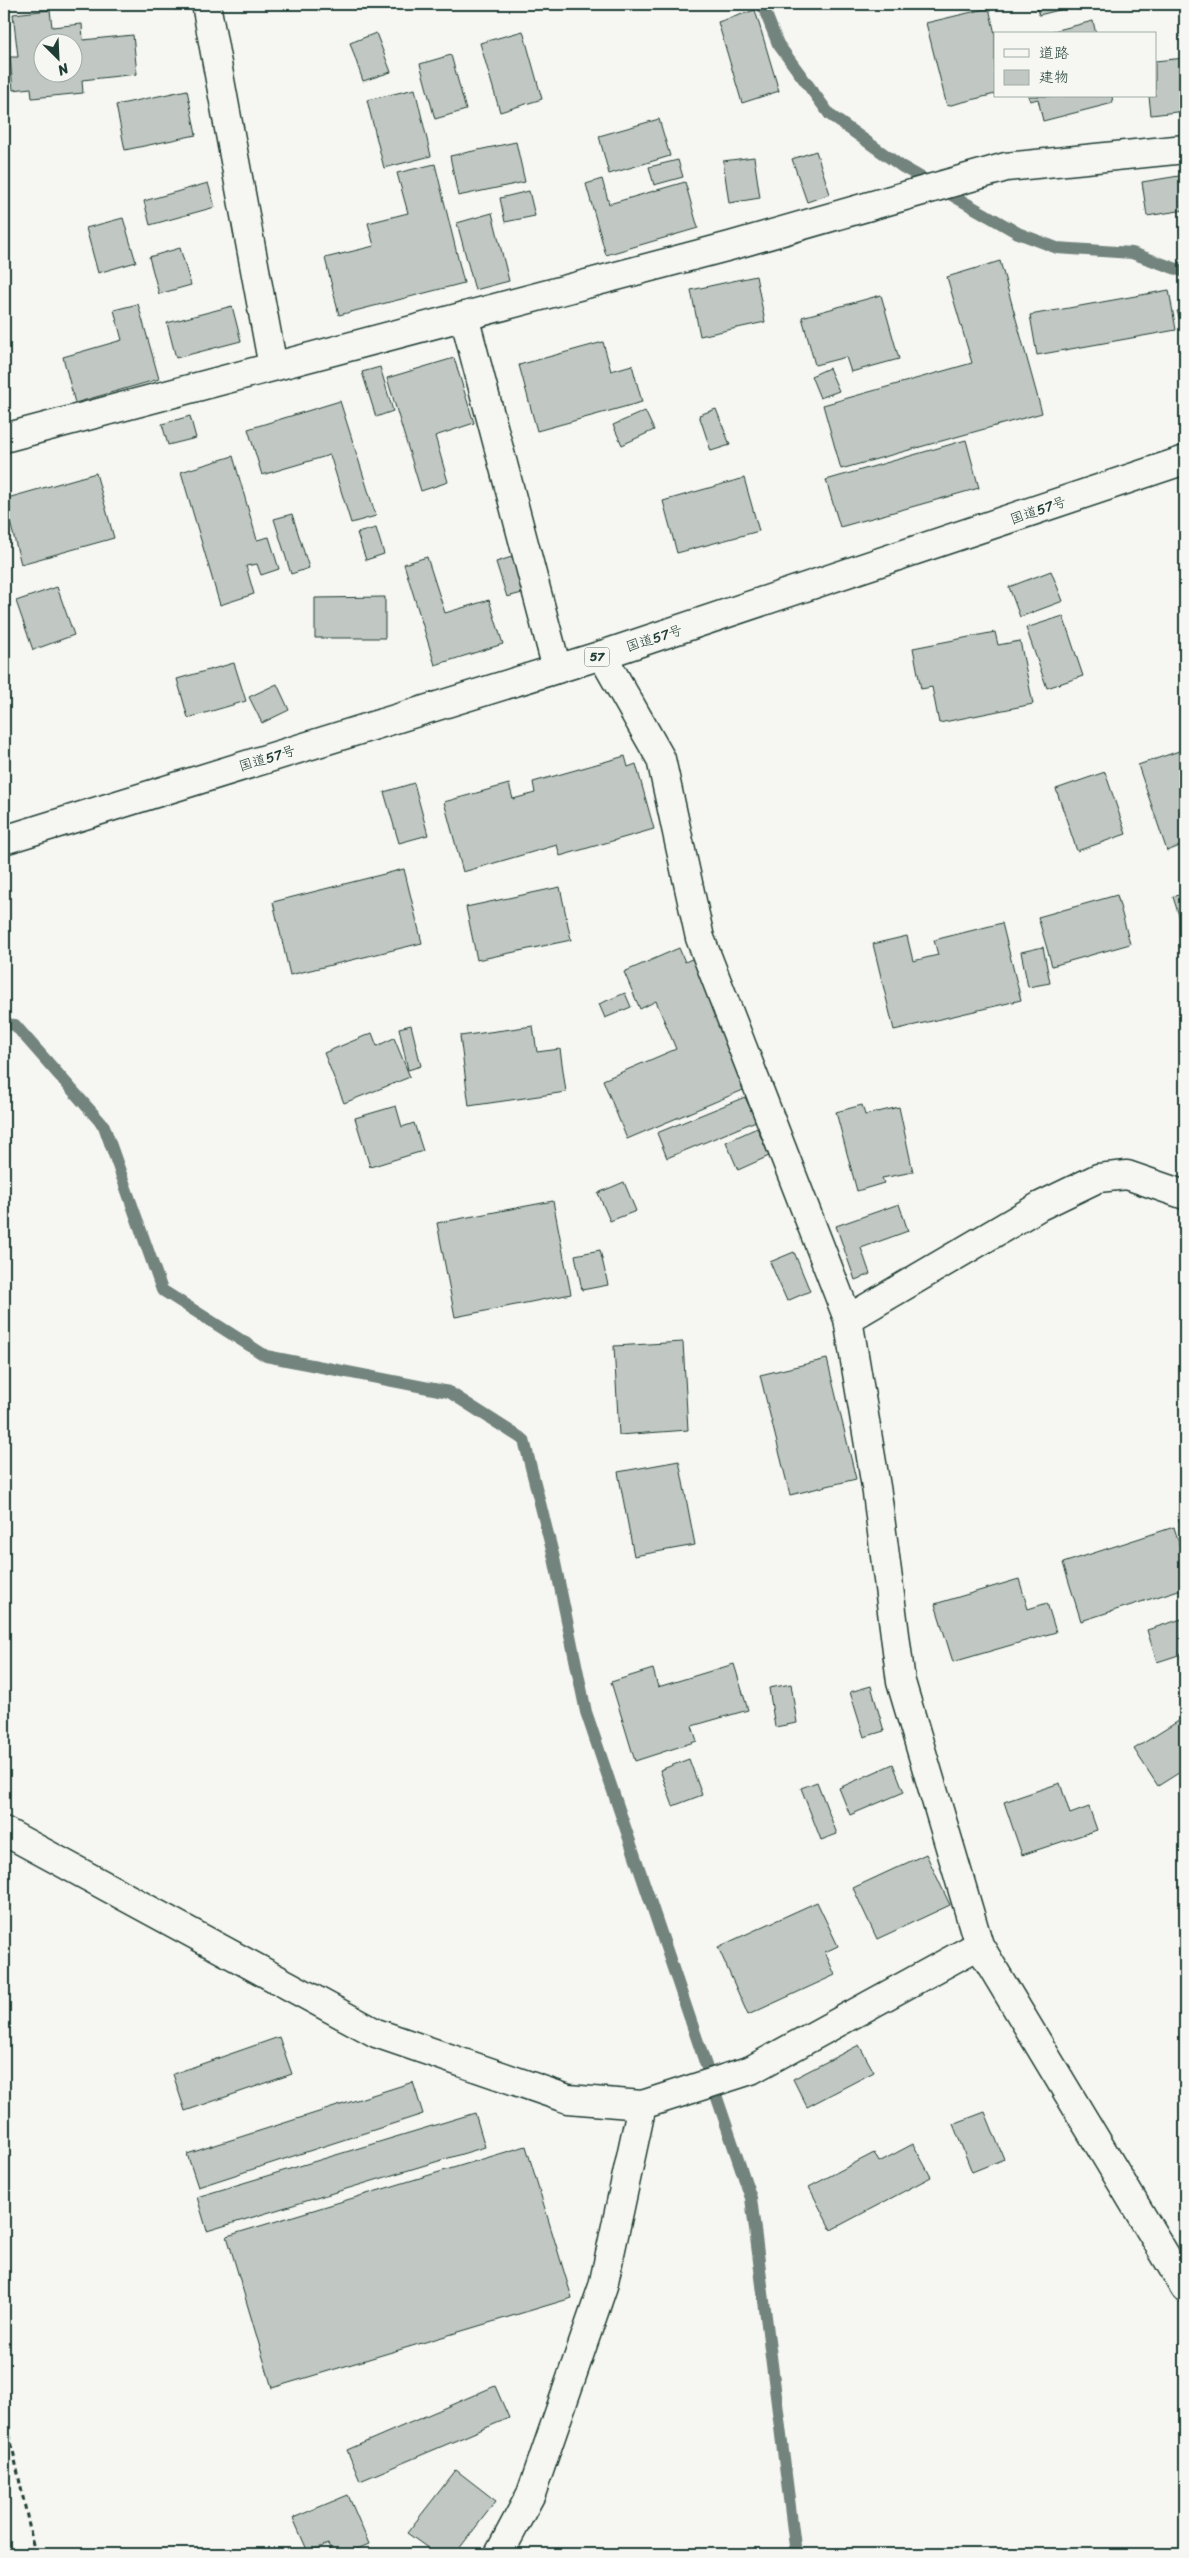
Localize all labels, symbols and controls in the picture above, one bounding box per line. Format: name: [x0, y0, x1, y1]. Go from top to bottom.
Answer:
north arrow: [32, 32, 82, 82]
legend: [994, 32, 1156, 98]
text: 道路: [1039, 40, 1069, 66]
text: N: [53, 56, 74, 83]
text: 建物: [1039, 64, 1069, 90]
street label: 国道57号: [1006, 489, 1070, 532]
street label: 国道57号: [622, 618, 686, 659]
road number: 57: [584, 648, 610, 666]
street label: 国道57号: [235, 738, 299, 779]

